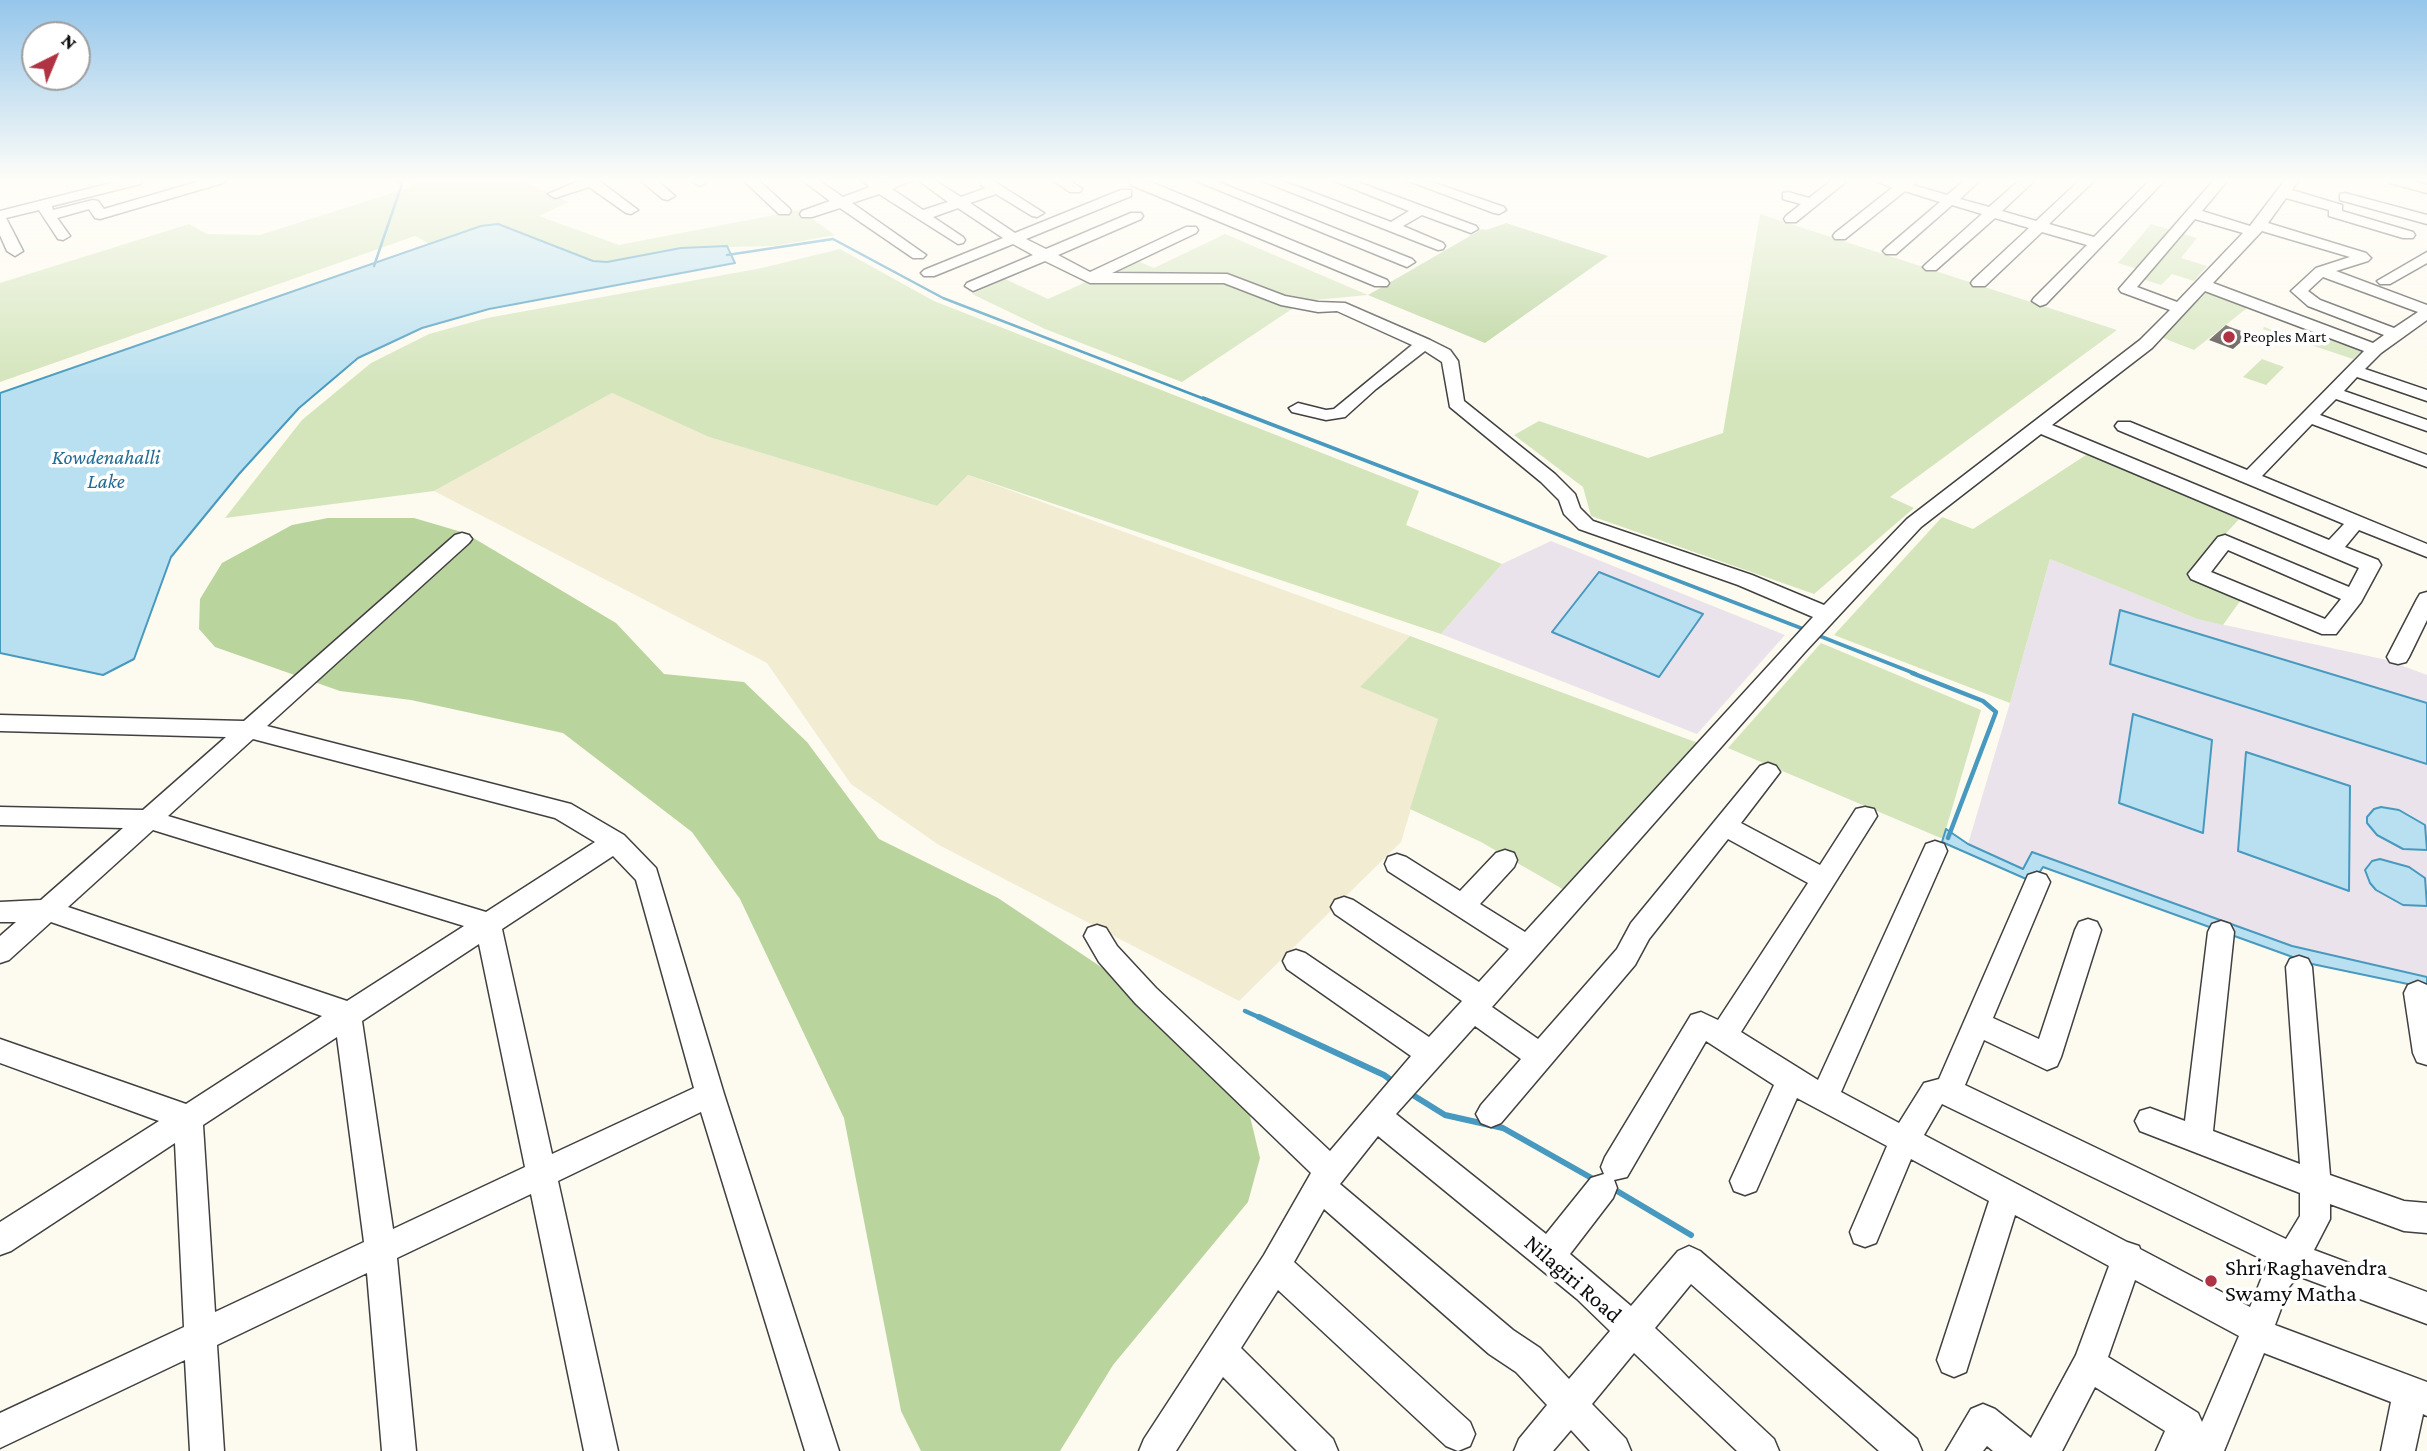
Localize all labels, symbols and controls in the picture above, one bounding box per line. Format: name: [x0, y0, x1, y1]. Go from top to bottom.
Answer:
north arrow: [21, 21, 91, 91]
text: N: [57, 30, 81, 54]
place label: Peoples Mart: [2243, 327, 2326, 347]
marker: Peoples Mart: [2221, 329, 2237, 345]
water label: Kowdenahalli Lake: [52, 445, 160, 495]
street label: Nilagiri Road: [1519, 1229, 1627, 1329]
place label: Shri Raghavendra Swamy Matha: [2225, 1254, 2387, 1308]
marker: Shri Raghavendra Swamy Matha: [2203, 1273, 2219, 1289]

